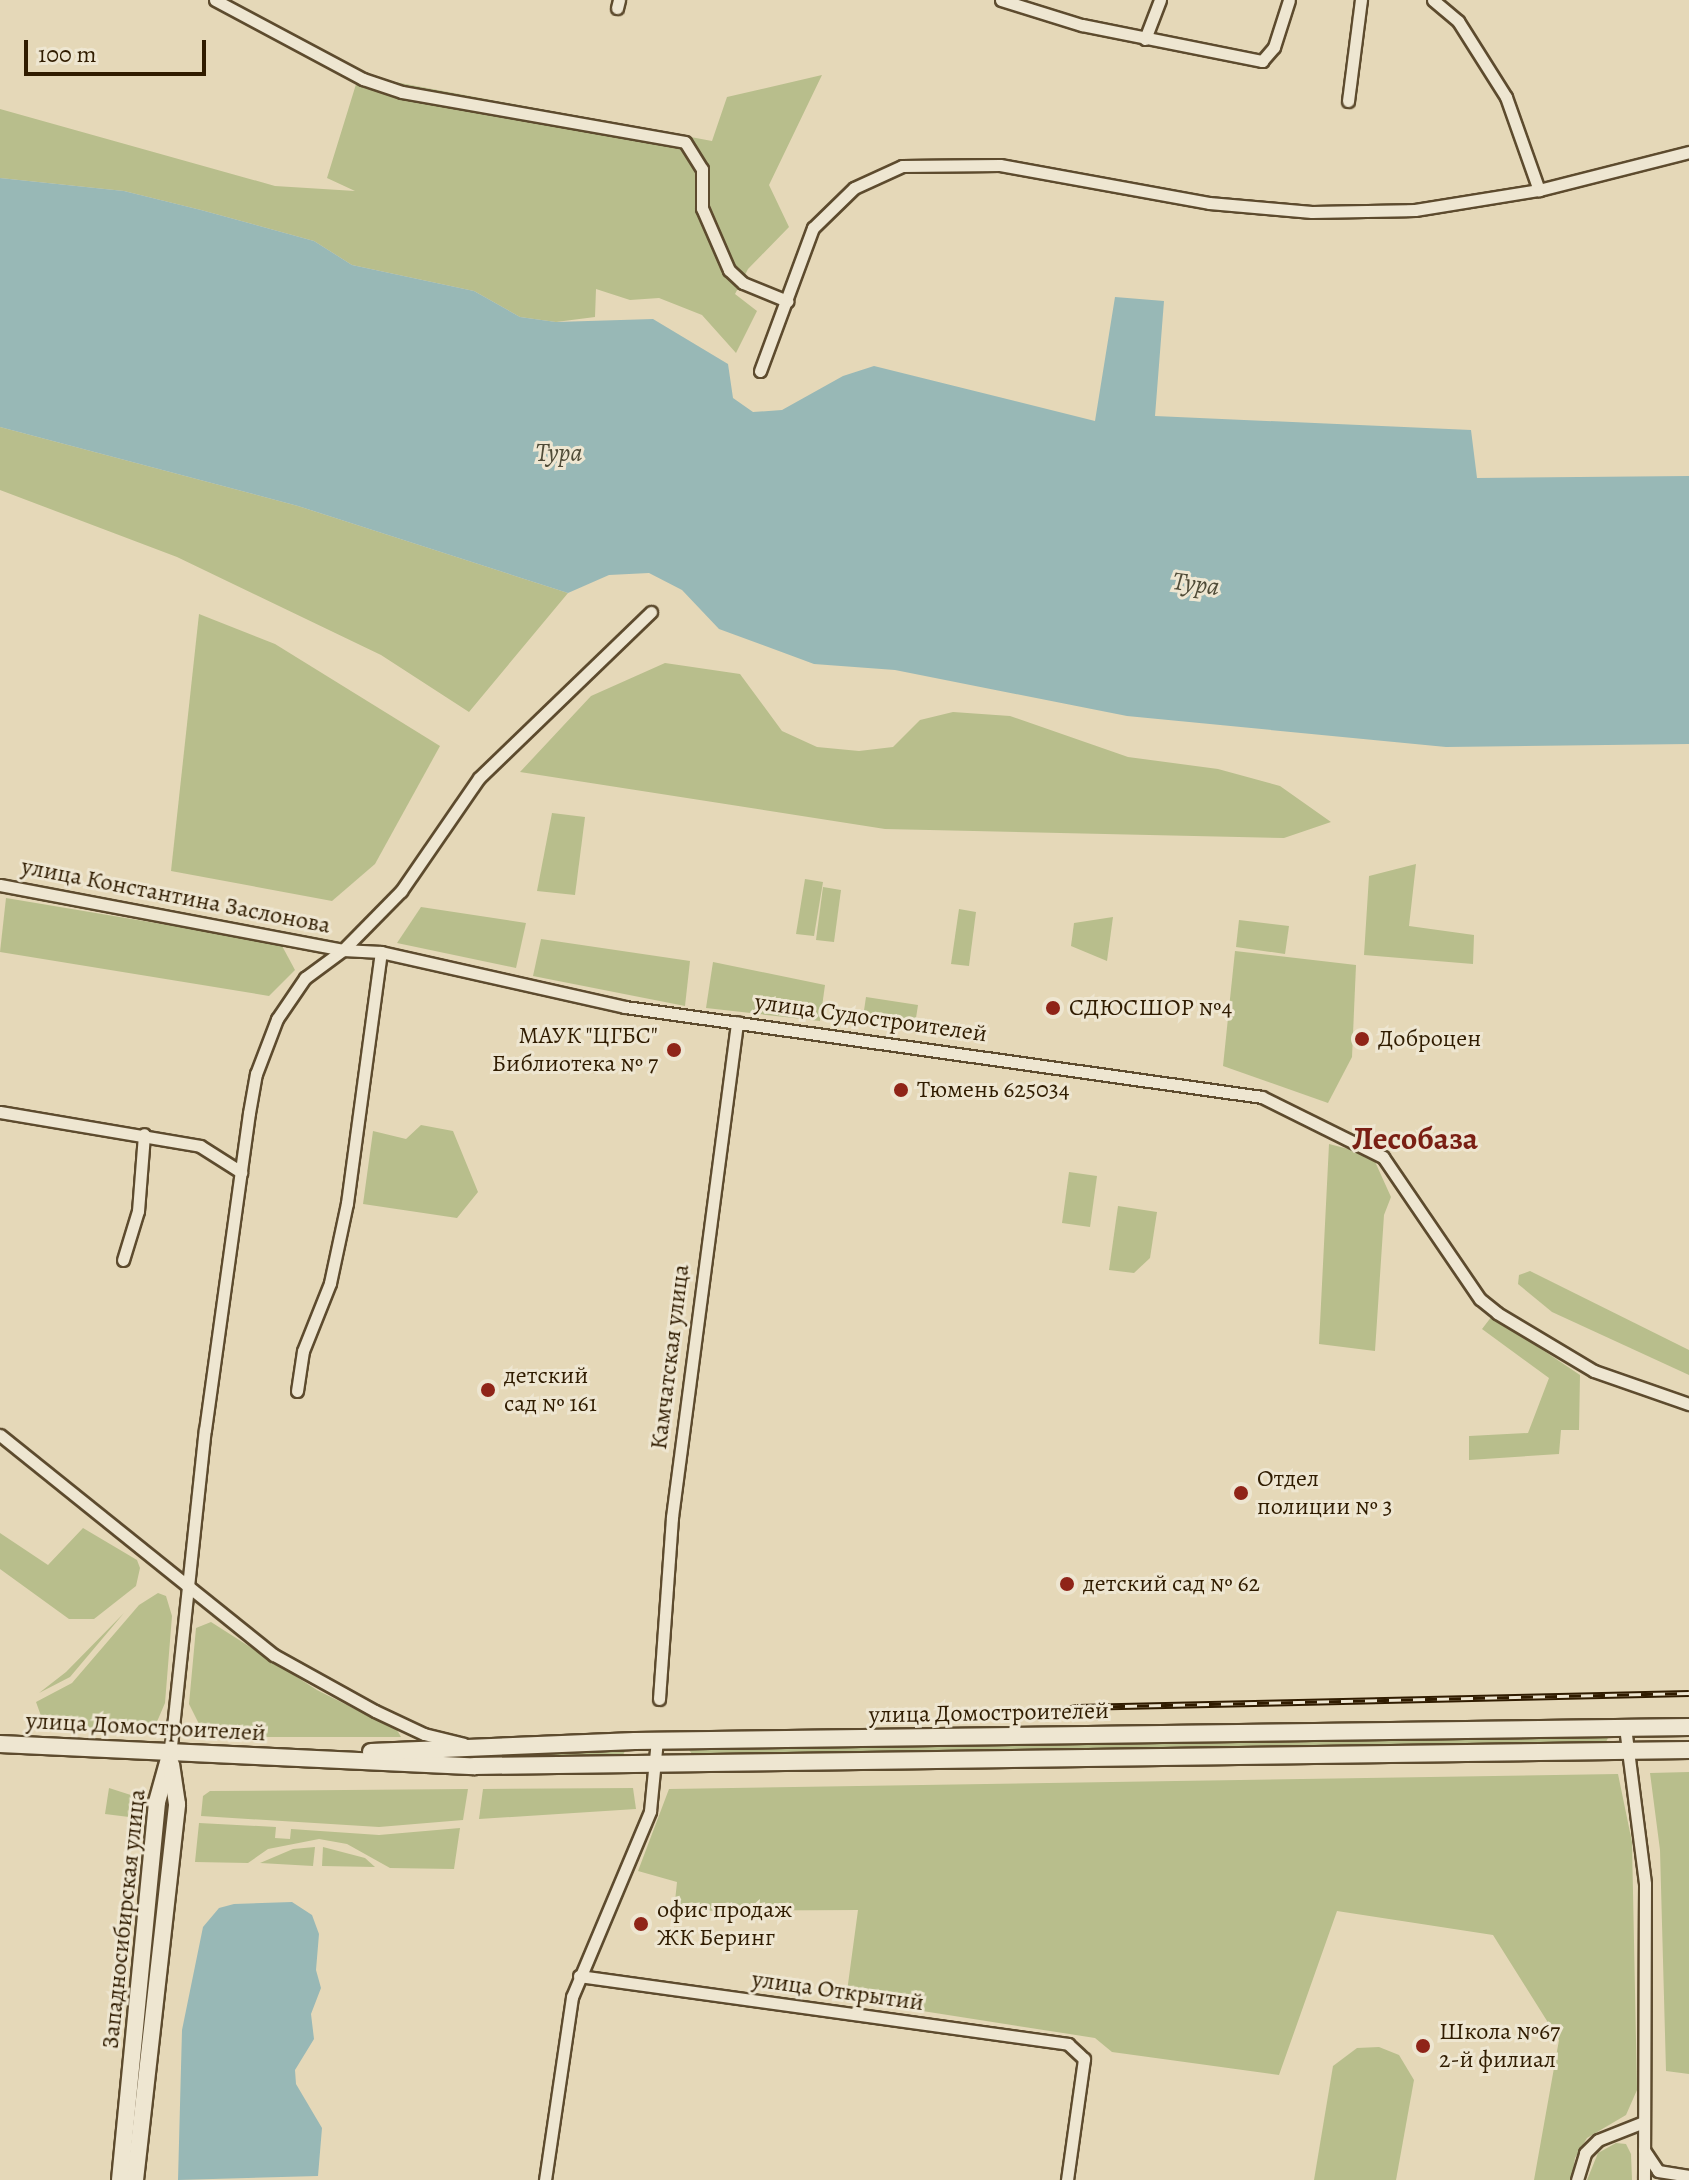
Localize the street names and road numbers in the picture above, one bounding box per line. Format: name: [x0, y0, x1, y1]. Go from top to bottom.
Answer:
street label: улица Константина Заслонова: [19, 852, 333, 940]
street label: улица Судостроителей: [753, 987, 989, 1049]
street label: Камчатская улица: [644, 1263, 696, 1451]
street label: улица Домостроителей: [869, 1697, 1109, 1729]
street label: улица Домостроителей: [25, 1706, 267, 1748]
street label: Западносибирская улица: [96, 1788, 152, 2050]
street label: улица Открытий: [750, 1965, 926, 2017]

